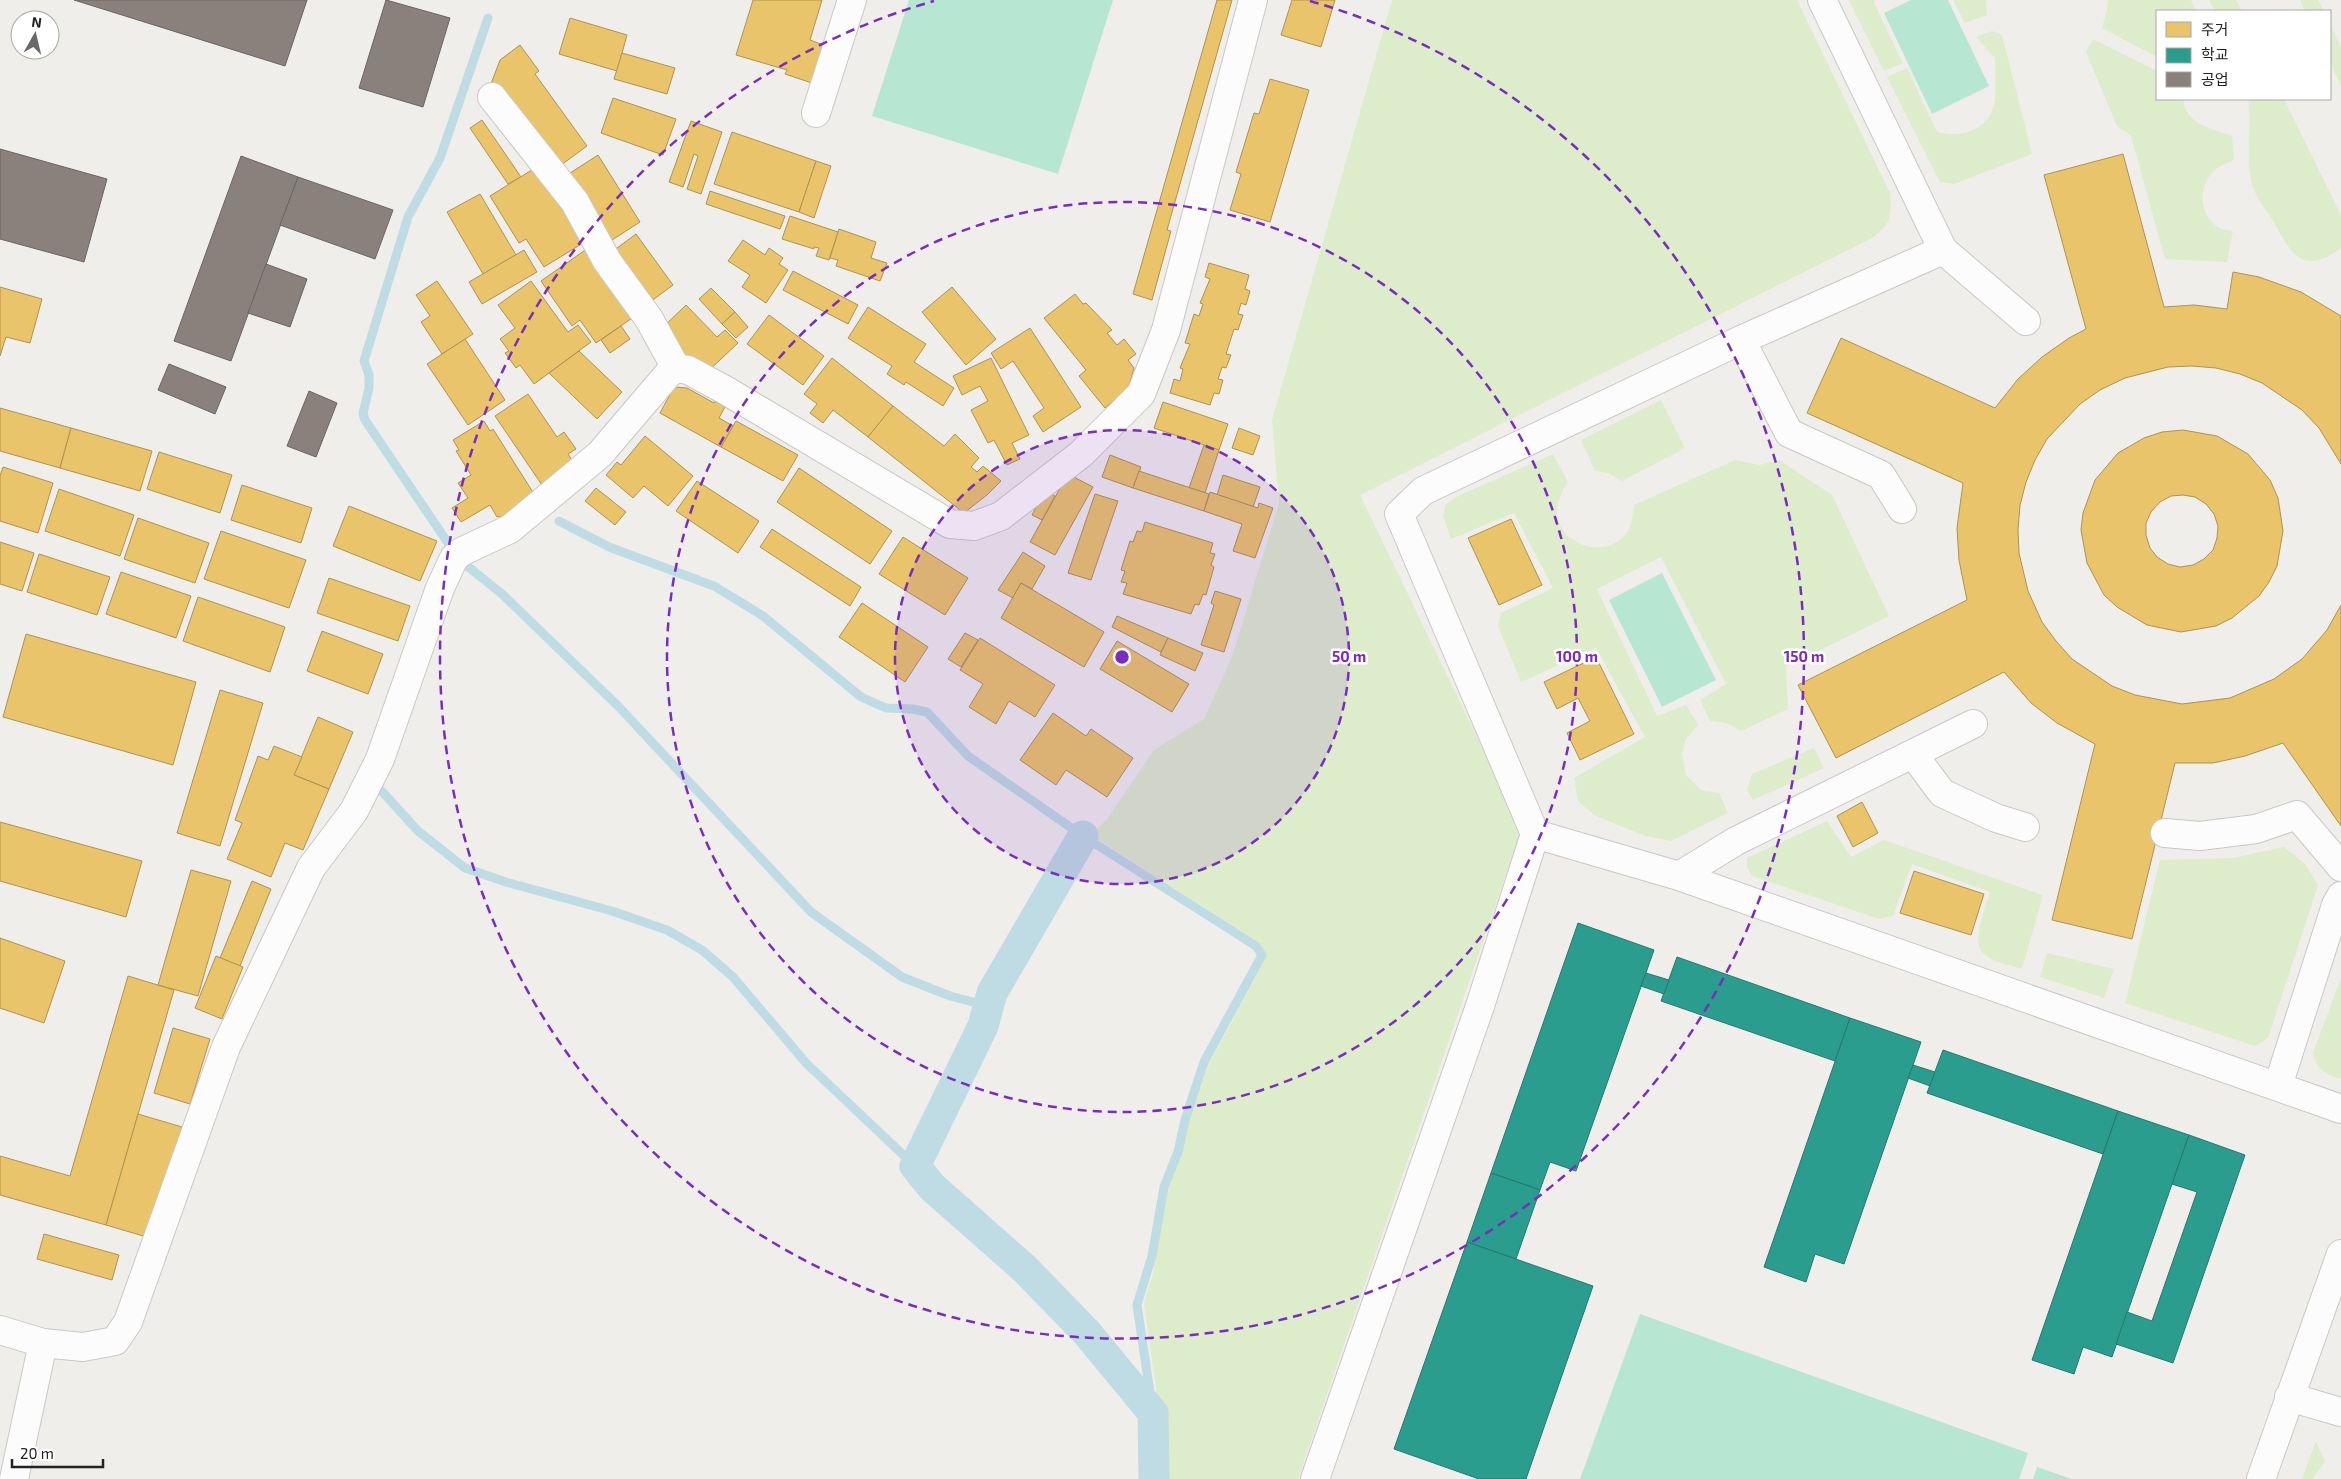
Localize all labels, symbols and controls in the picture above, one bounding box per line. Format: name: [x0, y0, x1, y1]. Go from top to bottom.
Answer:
north arrow: [10, 10, 60, 60]
legend: [2156, 10, 2331, 100]
text: N: [31, 13, 43, 31]
text: 주거: [2201, 20, 2229, 38]
text: 학교: [2201, 45, 2229, 63]
text: 공업: [2201, 70, 2229, 88]
text: 50 m: [1332, 647, 1366, 665]
text: 100 m: [1556, 647, 1598, 665]
text: 150 m: [1784, 647, 1824, 665]
centre of rings: [1113, 648, 1131, 666]
scale bar: [12, 1436, 104, 1468]
text: 20 m: [20, 1444, 54, 1462]

